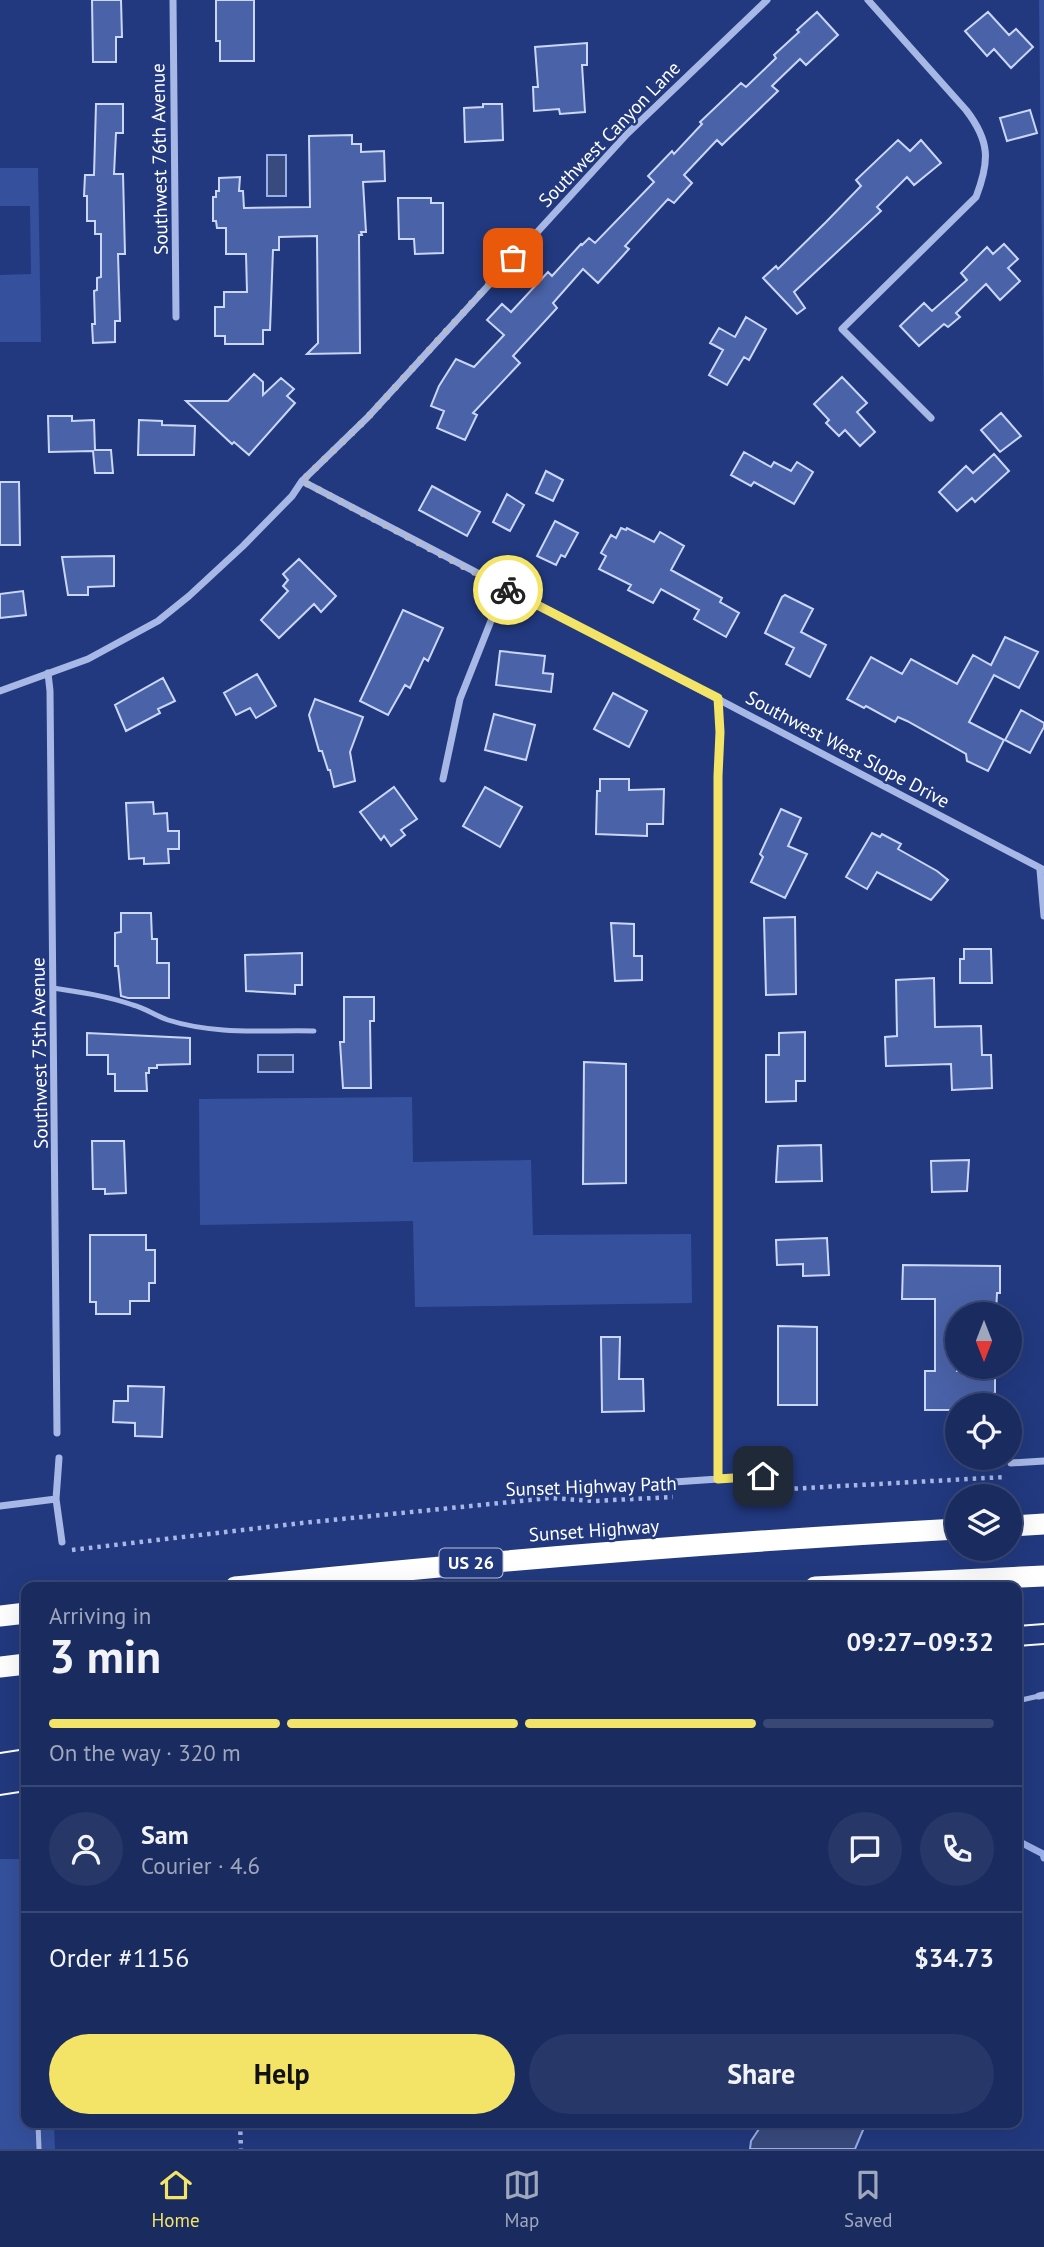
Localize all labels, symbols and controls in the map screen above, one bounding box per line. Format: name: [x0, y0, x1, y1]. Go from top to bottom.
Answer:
street label: Southwest Canyon Lane: [533, 56, 685, 212]
street label: Southwest 76th Avenue: [145, 63, 173, 255]
pin: [483, 228, 543, 288]
icon: bag: [494, 239, 532, 277]
courier: [473, 555, 543, 625]
icon: bike: [489, 571, 527, 609]
street label: Southwest West Slope Drive: [742, 685, 954, 813]
street label: Southwest 75th Avenue: [25, 957, 53, 1149]
north arrow: [945, 1302, 1022, 1379]
map controls: [945, 1302, 1022, 1561]
button: locate: [945, 1393, 1022, 1470]
pin: [733, 1446, 793, 1506]
icon: home: [744, 1457, 782, 1495]
street label: Sunset Highway Path: [505, 1471, 677, 1501]
button: layers: [945, 1484, 1022, 1561]
street label: Sunset Highway: [528, 1513, 660, 1547]
road number: US 26: [440, 1548, 503, 1578]
text: Arriving in: [49, 1601, 151, 1630]
text: 09:27–09:32: [847, 1625, 994, 1658]
text: 3 min: [49, 1626, 161, 1686]
text: On the way · 320 m: [49, 1738, 241, 1767]
button: person: [49, 1812, 123, 1886]
button: chat: [828, 1812, 902, 1886]
button: phone: [920, 1812, 994, 1886]
text: Sam: [141, 1818, 189, 1851]
text: Courier · 4.6: [141, 1851, 260, 1880]
text: Order #1156: [49, 1941, 189, 1974]
text: $34.73: [914, 1941, 994, 1974]
button: Help: [49, 2034, 515, 2114]
button: Share: [529, 2034, 994, 2114]
tab: Home: [152, 2166, 200, 2232]
tab: Map: [503, 2166, 541, 2232]
tab: Saved: [844, 2166, 892, 2232]

